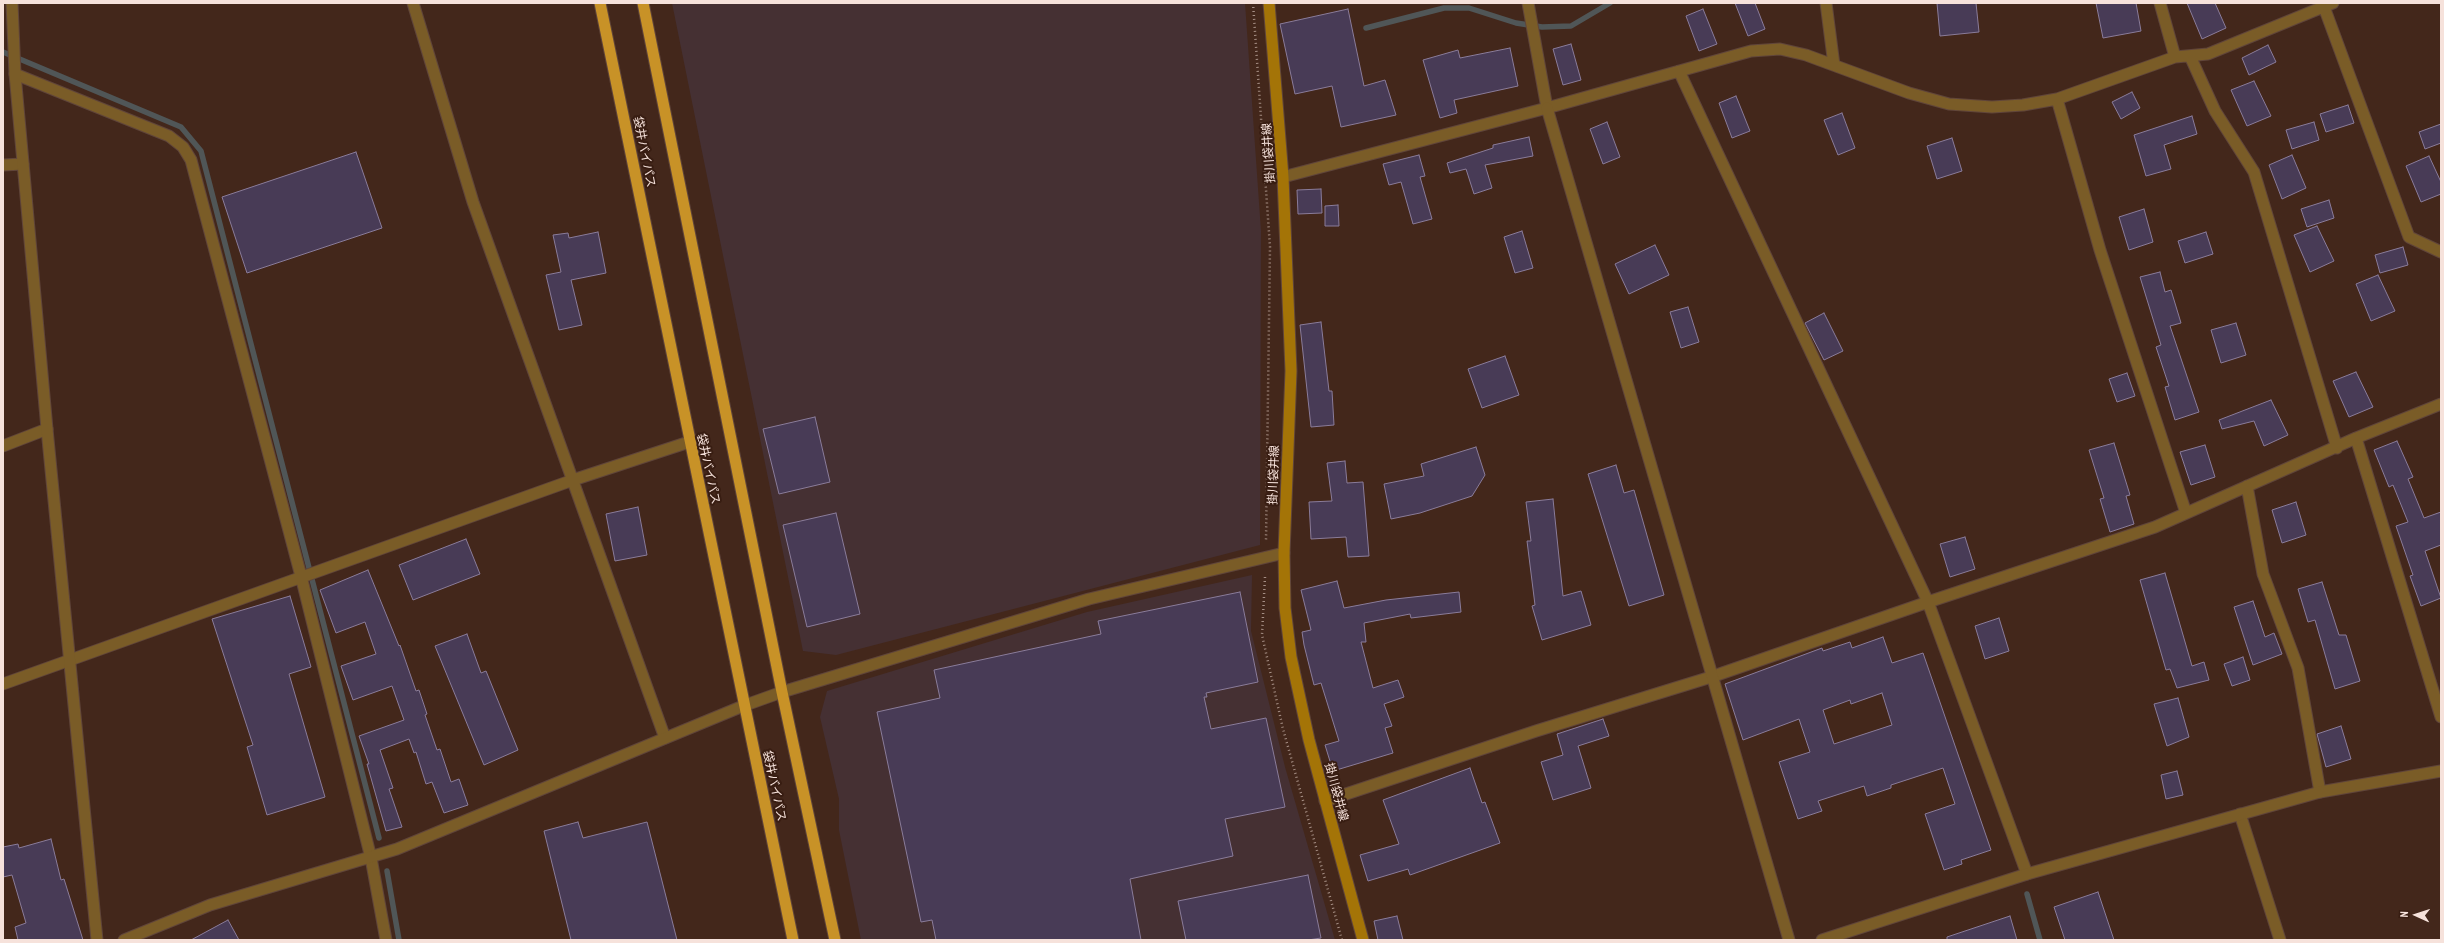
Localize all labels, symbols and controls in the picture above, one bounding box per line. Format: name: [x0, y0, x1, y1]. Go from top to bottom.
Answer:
street label: 袋井バイパス: [630, 115, 658, 189]
street label: 掛川袋井線: [1260, 123, 1278, 183]
street label: 袋井バイパス: [693, 432, 723, 506]
street label: 掛川袋井線: [1266, 445, 1282, 505]
street label: 袋井バイパス: [759, 749, 789, 823]
street label: 掛川袋井線: [1321, 761, 1351, 823]
north arrow: [2396, 895, 2436, 935]
text: N: [2397, 911, 2411, 918]

